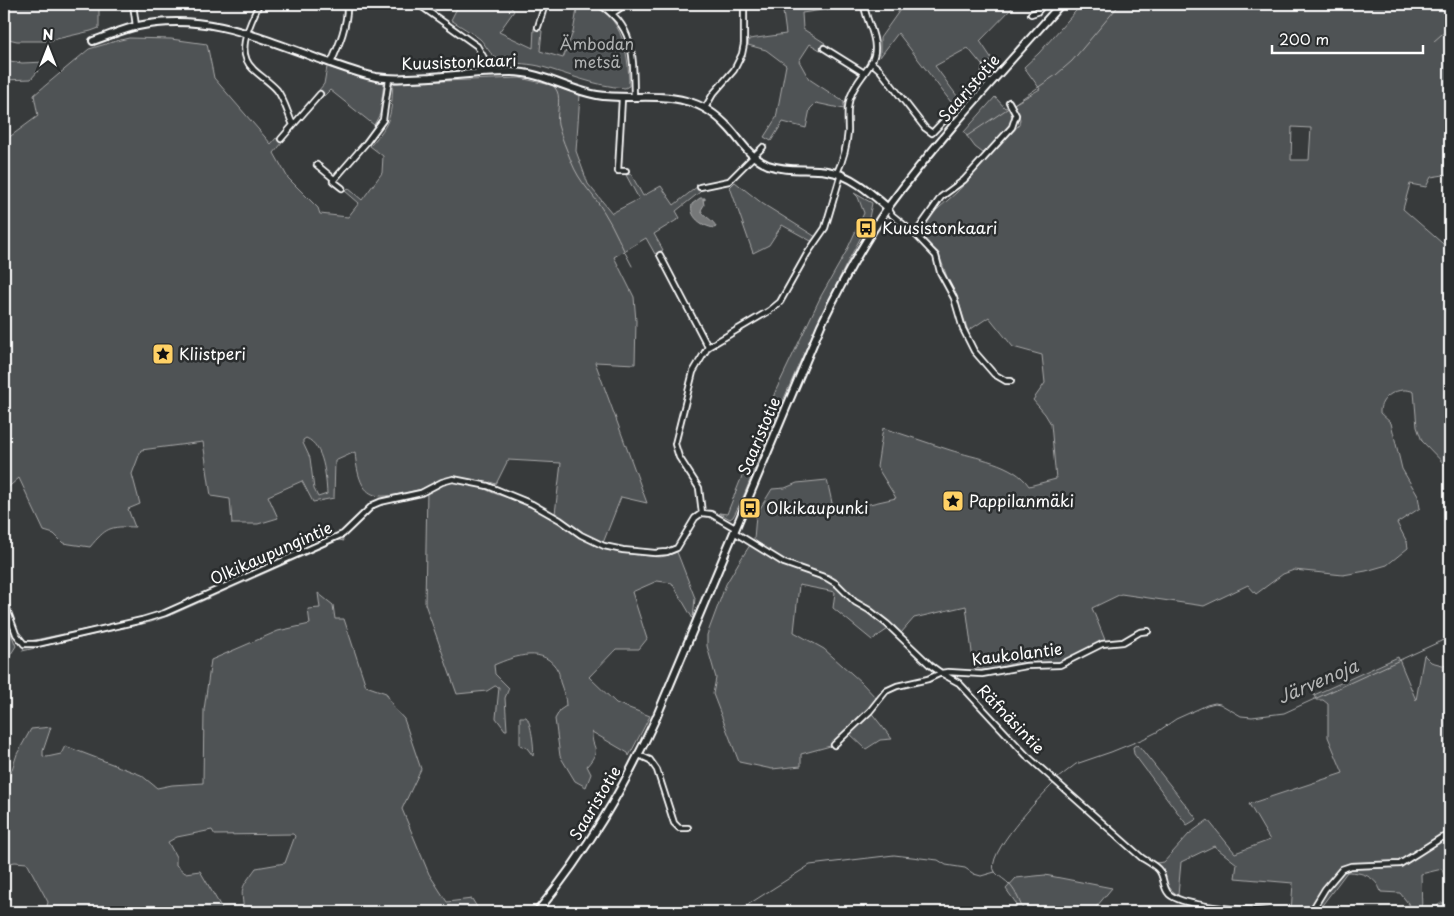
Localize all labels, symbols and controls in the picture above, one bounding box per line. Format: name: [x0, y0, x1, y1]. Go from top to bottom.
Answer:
north arrow: [22, 22, 72, 72]
scale bar: [1272, 22, 1423, 54]
text: N: [42, 24, 54, 45]
text: 200 m: [1279, 27, 1329, 50]
park label: Ämbodan metsä: [560, 31, 634, 73]
street label: Kuusistonkaari: [401, 47, 517, 75]
street label: Saaristotie: [932, 48, 1005, 127]
place label: Kuusistonkaari: [882, 215, 997, 239]
bus stop icon: Kuusistonkaari: [854, 216, 878, 240]
place label: Kliistperi: [179, 341, 246, 365]
place icon: Kliistperi: [151, 342, 175, 366]
street label: Saaristotie: [731, 393, 785, 478]
place label: Pappilanmäki: [969, 488, 1074, 512]
place icon: Pappilanmäki: [941, 489, 965, 513]
place label: Olkikaupunki: [766, 495, 868, 519]
bus stop icon: Olkikaupunki: [738, 496, 762, 520]
street label: Olkikaupungintie: [206, 514, 336, 590]
street label: Kaukolantie: [970, 636, 1064, 670]
water label: Järvenoja: [1273, 651, 1363, 710]
street label: Räfnäsintie: [972, 678, 1051, 759]
street label: Saaristotie: [562, 761, 626, 844]

